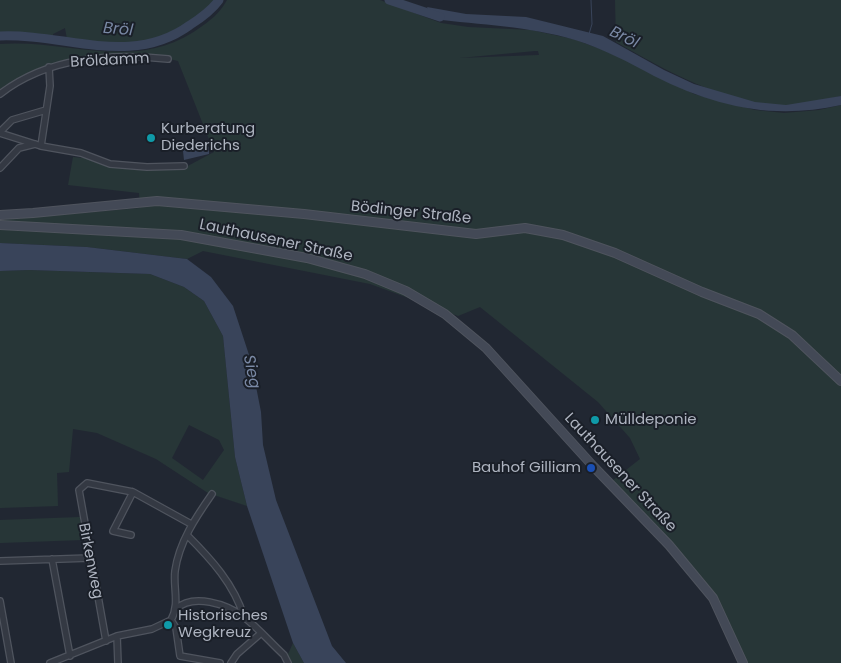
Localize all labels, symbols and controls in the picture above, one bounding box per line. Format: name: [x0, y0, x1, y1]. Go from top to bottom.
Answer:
water label: Bröl: [102, 19, 134, 41]
water label: Bröl: [606, 23, 642, 53]
street label: Bröldamm: [70, 50, 150, 72]
place label: Kurberatung Diederichs: [161, 120, 255, 155]
marker: Kurberatung Diederichs: [145, 132, 157, 144]
street label: Bödinger Straße: [350, 198, 472, 228]
street label: Lauthausener Straße: [198, 216, 354, 266]
water label: Sieg: [238, 353, 264, 391]
street label: Lauthausener Straße: [560, 410, 680, 536]
place label: Mülldeponie: [605, 411, 697, 429]
marker: Mülldeponie: [589, 414, 601, 426]
place label: Bauhof Gilliam: [472, 459, 581, 477]
marker: Bauhof Gilliam: [585, 462, 597, 474]
street label: Birkenweg: [74, 522, 106, 600]
place label: Historisches Wegkreuz: [178, 607, 268, 642]
marker: Historisches Wegkreuz: [162, 619, 174, 631]

